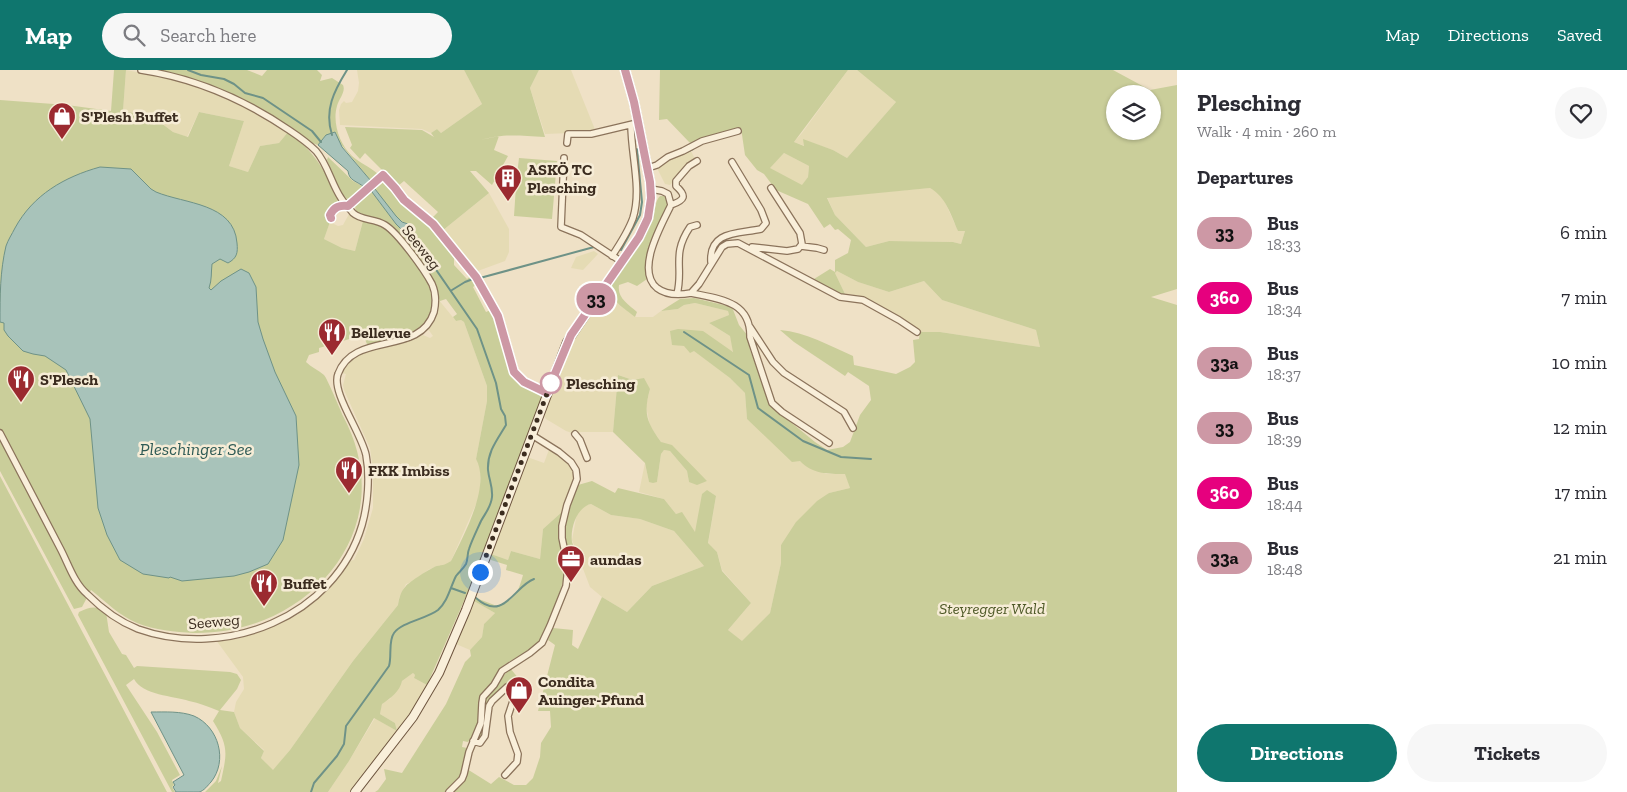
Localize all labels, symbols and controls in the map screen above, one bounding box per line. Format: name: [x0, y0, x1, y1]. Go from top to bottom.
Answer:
search box: [102, 13, 452, 58]
text: Map: [25, 21, 72, 50]
icon: search: [120, 21, 148, 49]
text: Search here: [160, 24, 257, 47]
text: Map: [1385, 24, 1420, 46]
text: Directions: [1448, 24, 1529, 46]
text: Saved: [1557, 24, 1602, 46]
map controls: [1106, 85, 1161, 140]
button: layers: [1106, 85, 1161, 140]
button: heart: [1555, 87, 1607, 139]
text: Plesching: [1197, 88, 1301, 117]
shop icon: S'Plesh Buffet: [47, 101, 77, 140]
place label: S'Plesh Buffet: [81, 107, 179, 126]
text: Walk · 4 min · 260 m: [1197, 122, 1336, 141]
place label: ASKÖ TC Plesching: [527, 160, 596, 197]
building icon: ASKÖ TC Plesching: [493, 163, 523, 202]
text: Departures: [1197, 166, 1293, 189]
text: Bus: [1267, 212, 1299, 235]
street label: Seeweg: [398, 221, 445, 274]
text: 6 min: [1560, 221, 1607, 244]
text: 33: [1215, 222, 1234, 244]
text: 18:33: [1267, 235, 1301, 254]
text: Bus: [1267, 277, 1299, 300]
line badge: 33: [574, 283, 618, 315]
text: 7 min: [1561, 286, 1607, 309]
text: 360: [1210, 287, 1239, 309]
text: 33: [586, 288, 606, 310]
text: 18:34: [1267, 300, 1302, 319]
restaurant icon: Bellevue: [317, 317, 347, 356]
place label: Bellevue: [351, 323, 411, 342]
text: Bus: [1267, 342, 1299, 365]
text: 10 min: [1552, 351, 1607, 374]
text: 33a: [1210, 352, 1239, 374]
restaurant icon: S'Plesch: [6, 364, 36, 403]
text: 18:37: [1267, 365, 1301, 384]
place label: S'Plesch: [40, 370, 99, 389]
marker: Plesching: [540, 372, 562, 394]
place label: Plesching: [566, 374, 635, 393]
text: Bus: [1267, 407, 1299, 430]
text: 12 min: [1553, 416, 1607, 439]
text: 33: [1215, 417, 1234, 439]
text: 18:39: [1267, 430, 1302, 449]
water label: Pleschinger See: [139, 438, 253, 460]
restaurant icon: FKK Imbiss: [334, 455, 364, 494]
place label: FKK Imbiss: [368, 461, 449, 480]
text: Bus: [1267, 472, 1299, 495]
text: 17 min: [1554, 481, 1607, 504]
text: 360: [1210, 482, 1239, 504]
text: 18:44: [1267, 495, 1303, 514]
text: Bus: [1267, 537, 1299, 560]
office icon: aundas: [556, 544, 586, 583]
text: 21 min: [1553, 546, 1607, 569]
text: 33a: [1210, 547, 1239, 569]
place label: aundas: [590, 550, 642, 569]
your location: [468, 560, 493, 585]
text: 18:48: [1267, 560, 1303, 579]
restaurant icon: Buffet: [249, 568, 279, 607]
place label: Buffet: [283, 574, 327, 593]
park label: Steyregger Wald: [939, 599, 1045, 618]
street label: Seeweg: [187, 610, 241, 633]
place label: Condita Auinger-Pfund: [538, 672, 644, 709]
shop icon: Condita Auinger-Pfund: [504, 675, 534, 714]
button: Directions: [1197, 724, 1397, 782]
button: Tickets: [1407, 724, 1607, 782]

